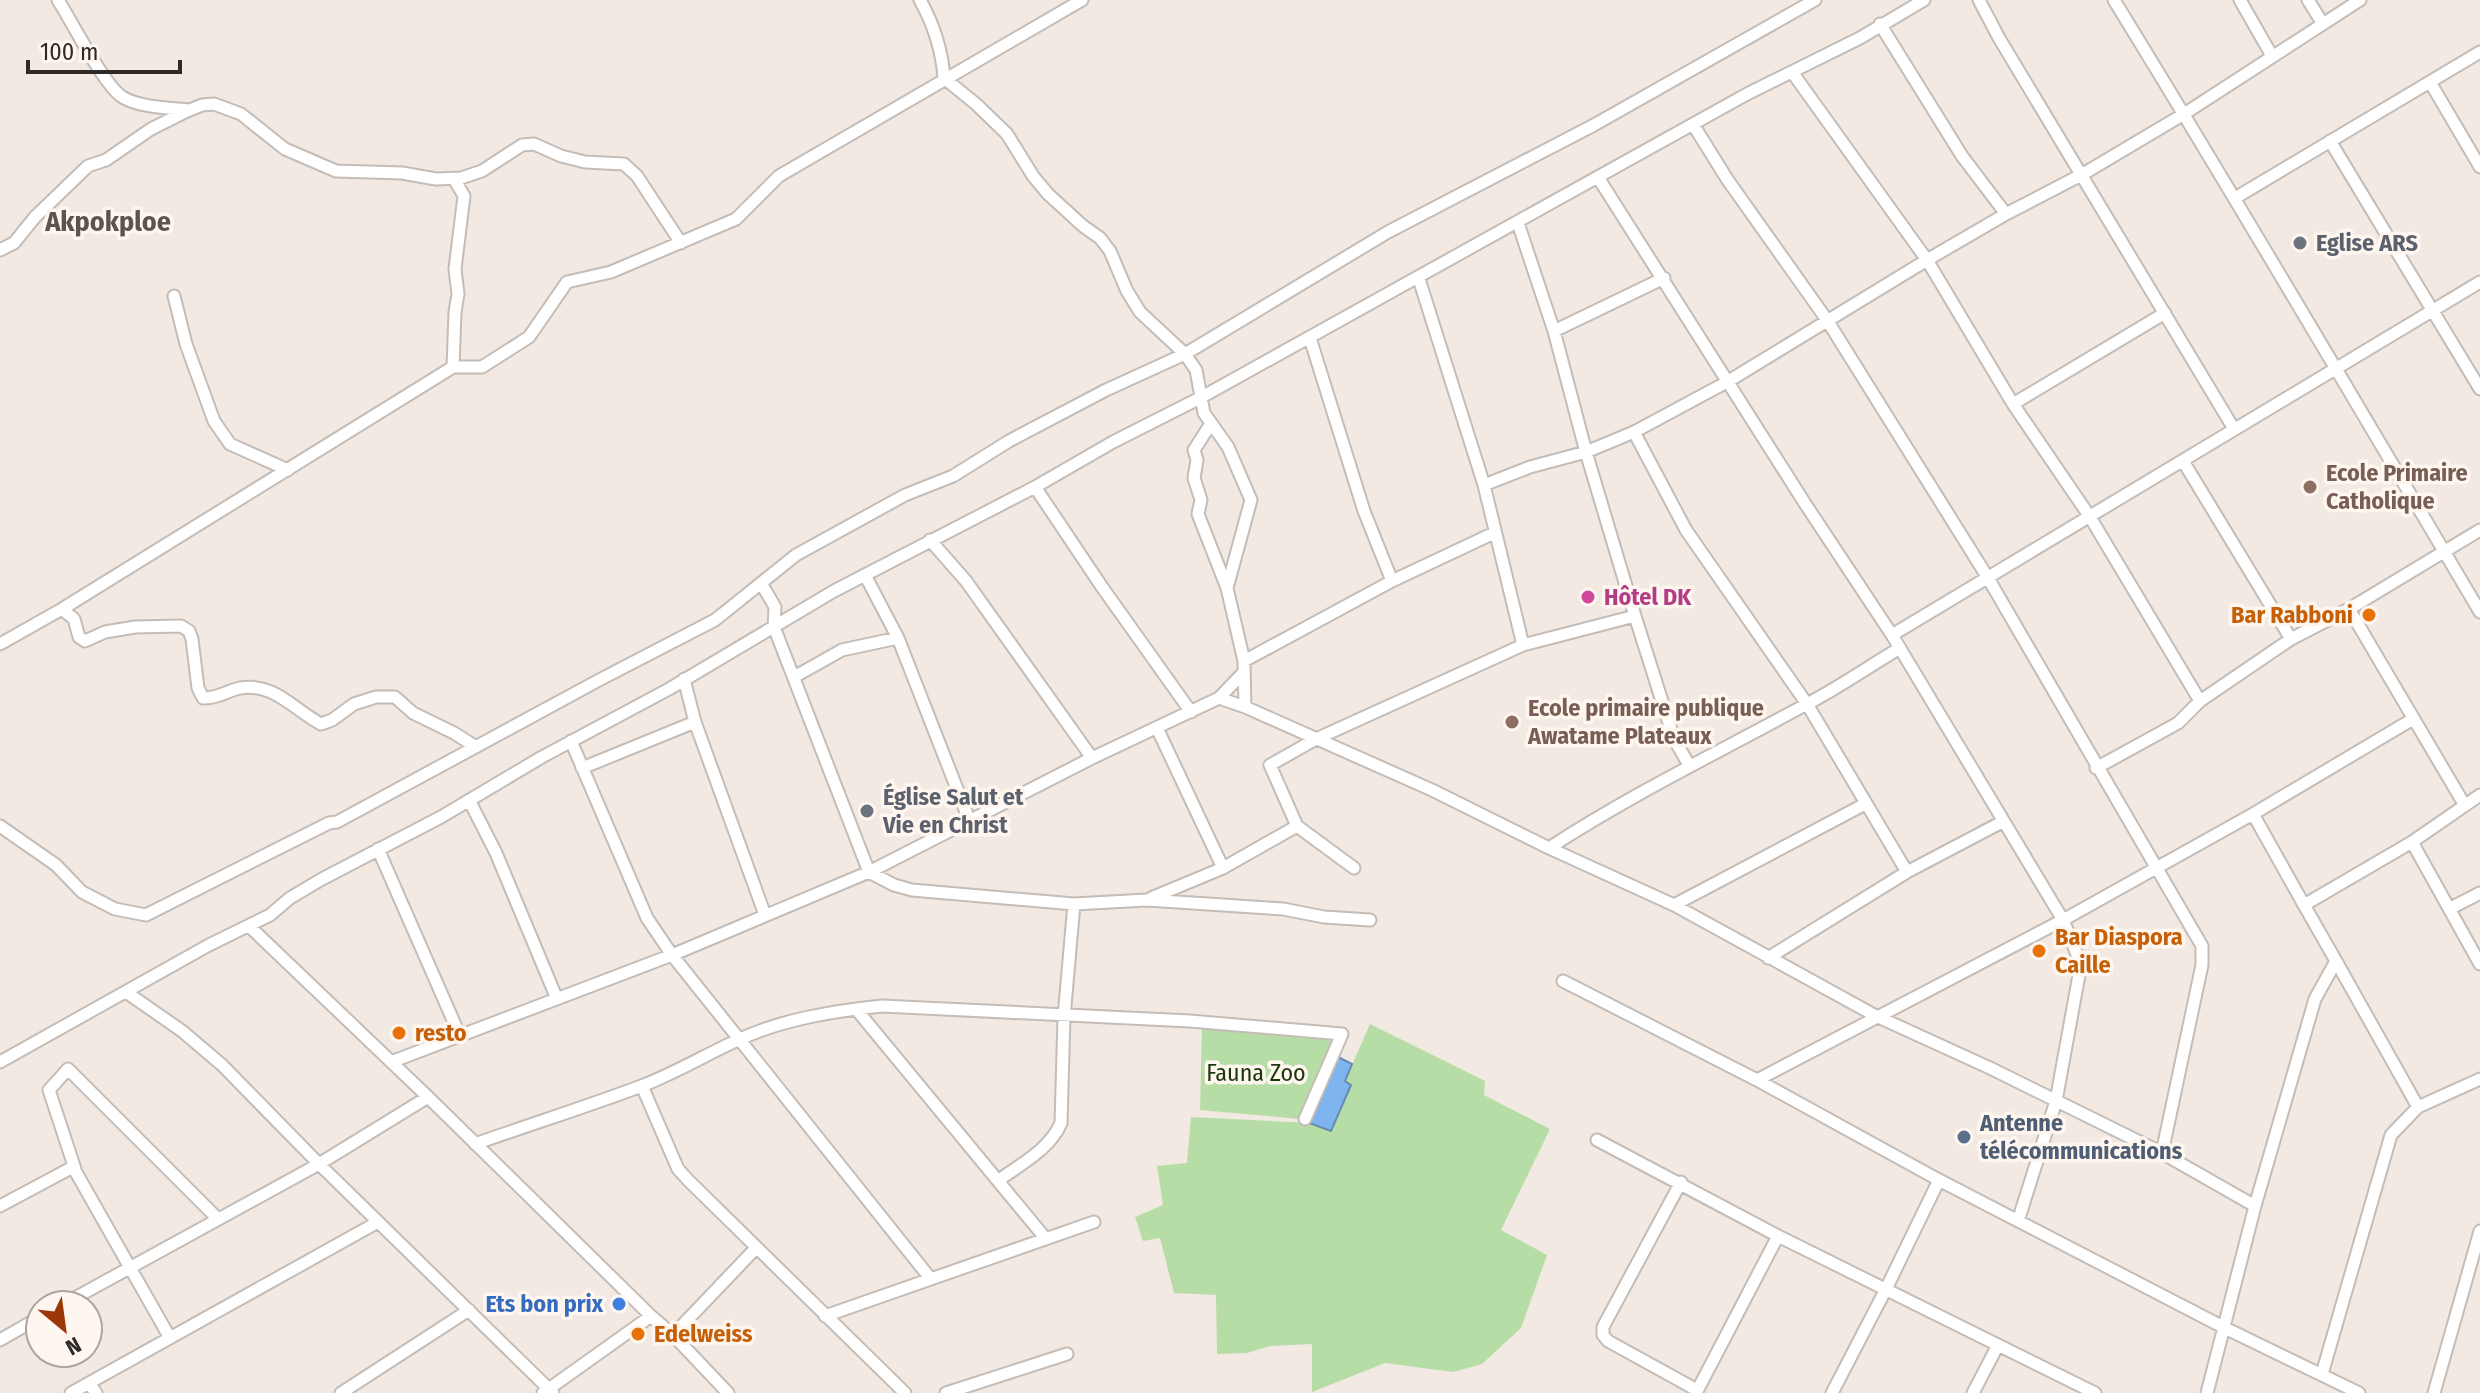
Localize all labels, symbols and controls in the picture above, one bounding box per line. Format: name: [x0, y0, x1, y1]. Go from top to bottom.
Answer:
scale bar: [28, 24, 180, 74]
text: 100 m: [40, 38, 98, 66]
district label: Akpokploe: [44, 205, 171, 238]
place label: Eglise ARS: [2316, 229, 2418, 257]
marker: Eglise ARS: [2291, 234, 2309, 252]
place label: Ecole Primaire Catholique: [2326, 459, 2468, 515]
marker: Ecole Primaire Catholique: [2301, 478, 2319, 496]
place label: Hôtel DK: [1604, 583, 1692, 611]
marker: Hôtel DK: [1579, 588, 1597, 606]
place label: Bar Rabboni: [2231, 601, 2353, 629]
marker: Bar Rabboni: [2360, 606, 2378, 624]
place label: Ecole primaire publique Awatame Plateaux: [1527, 694, 1764, 750]
marker: Ecole primaire publique Awatame Plateaux: [1503, 713, 1521, 731]
place label: Église Salut et Vie en Christ: [882, 782, 1024, 839]
marker: Église Salut et Vie en Christ: [858, 802, 876, 820]
place label: Bar Diaspora Caille: [2055, 923, 2183, 979]
marker: Bar Diaspora Caille: [2030, 942, 2048, 960]
place label: resto: [415, 1019, 467, 1047]
marker: resto: [390, 1024, 408, 1042]
park label: Fauna Zoo: [1206, 1059, 1306, 1087]
place label: Antenne télécommunications: [1979, 1109, 2183, 1165]
marker: Antenne télécommunications: [1955, 1128, 1973, 1146]
north arrow: [24, 1289, 104, 1369]
place label: Ets bon prix: [485, 1290, 604, 1318]
marker: Ets bon prix: [610, 1295, 628, 1313]
place label: Edelweiss: [654, 1320, 753, 1348]
marker: Edelweiss: [629, 1325, 647, 1343]
text: N: [61, 1331, 86, 1361]

